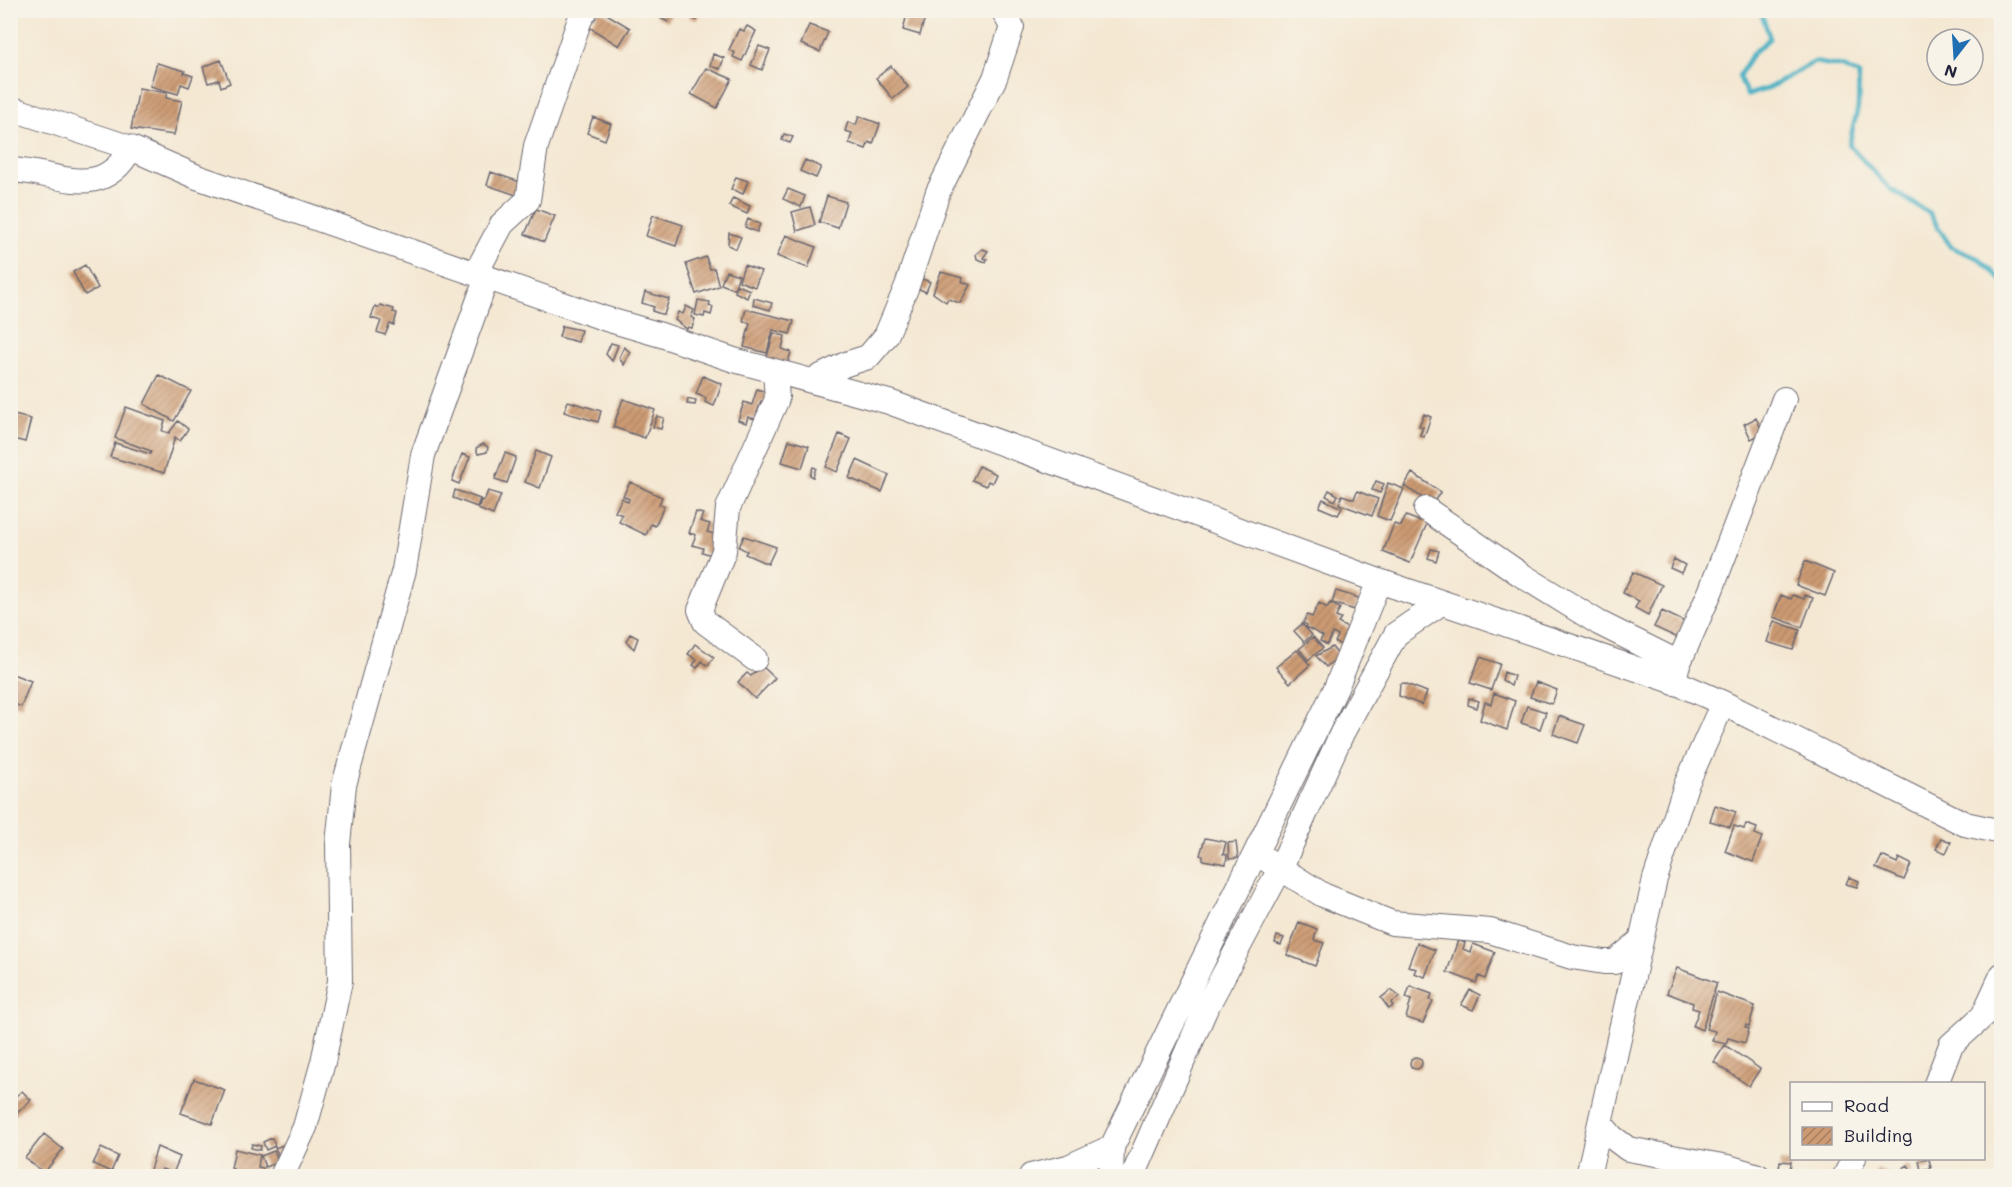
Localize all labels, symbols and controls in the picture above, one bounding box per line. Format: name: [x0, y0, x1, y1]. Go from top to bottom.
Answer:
north arrow: [1925, 27, 1985, 87]
text: N: [1942, 60, 1959, 84]
legend: [1790, 1082, 1985, 1160]
text: Road: [1844, 1093, 1889, 1117]
text: Building: [1844, 1123, 1912, 1147]

